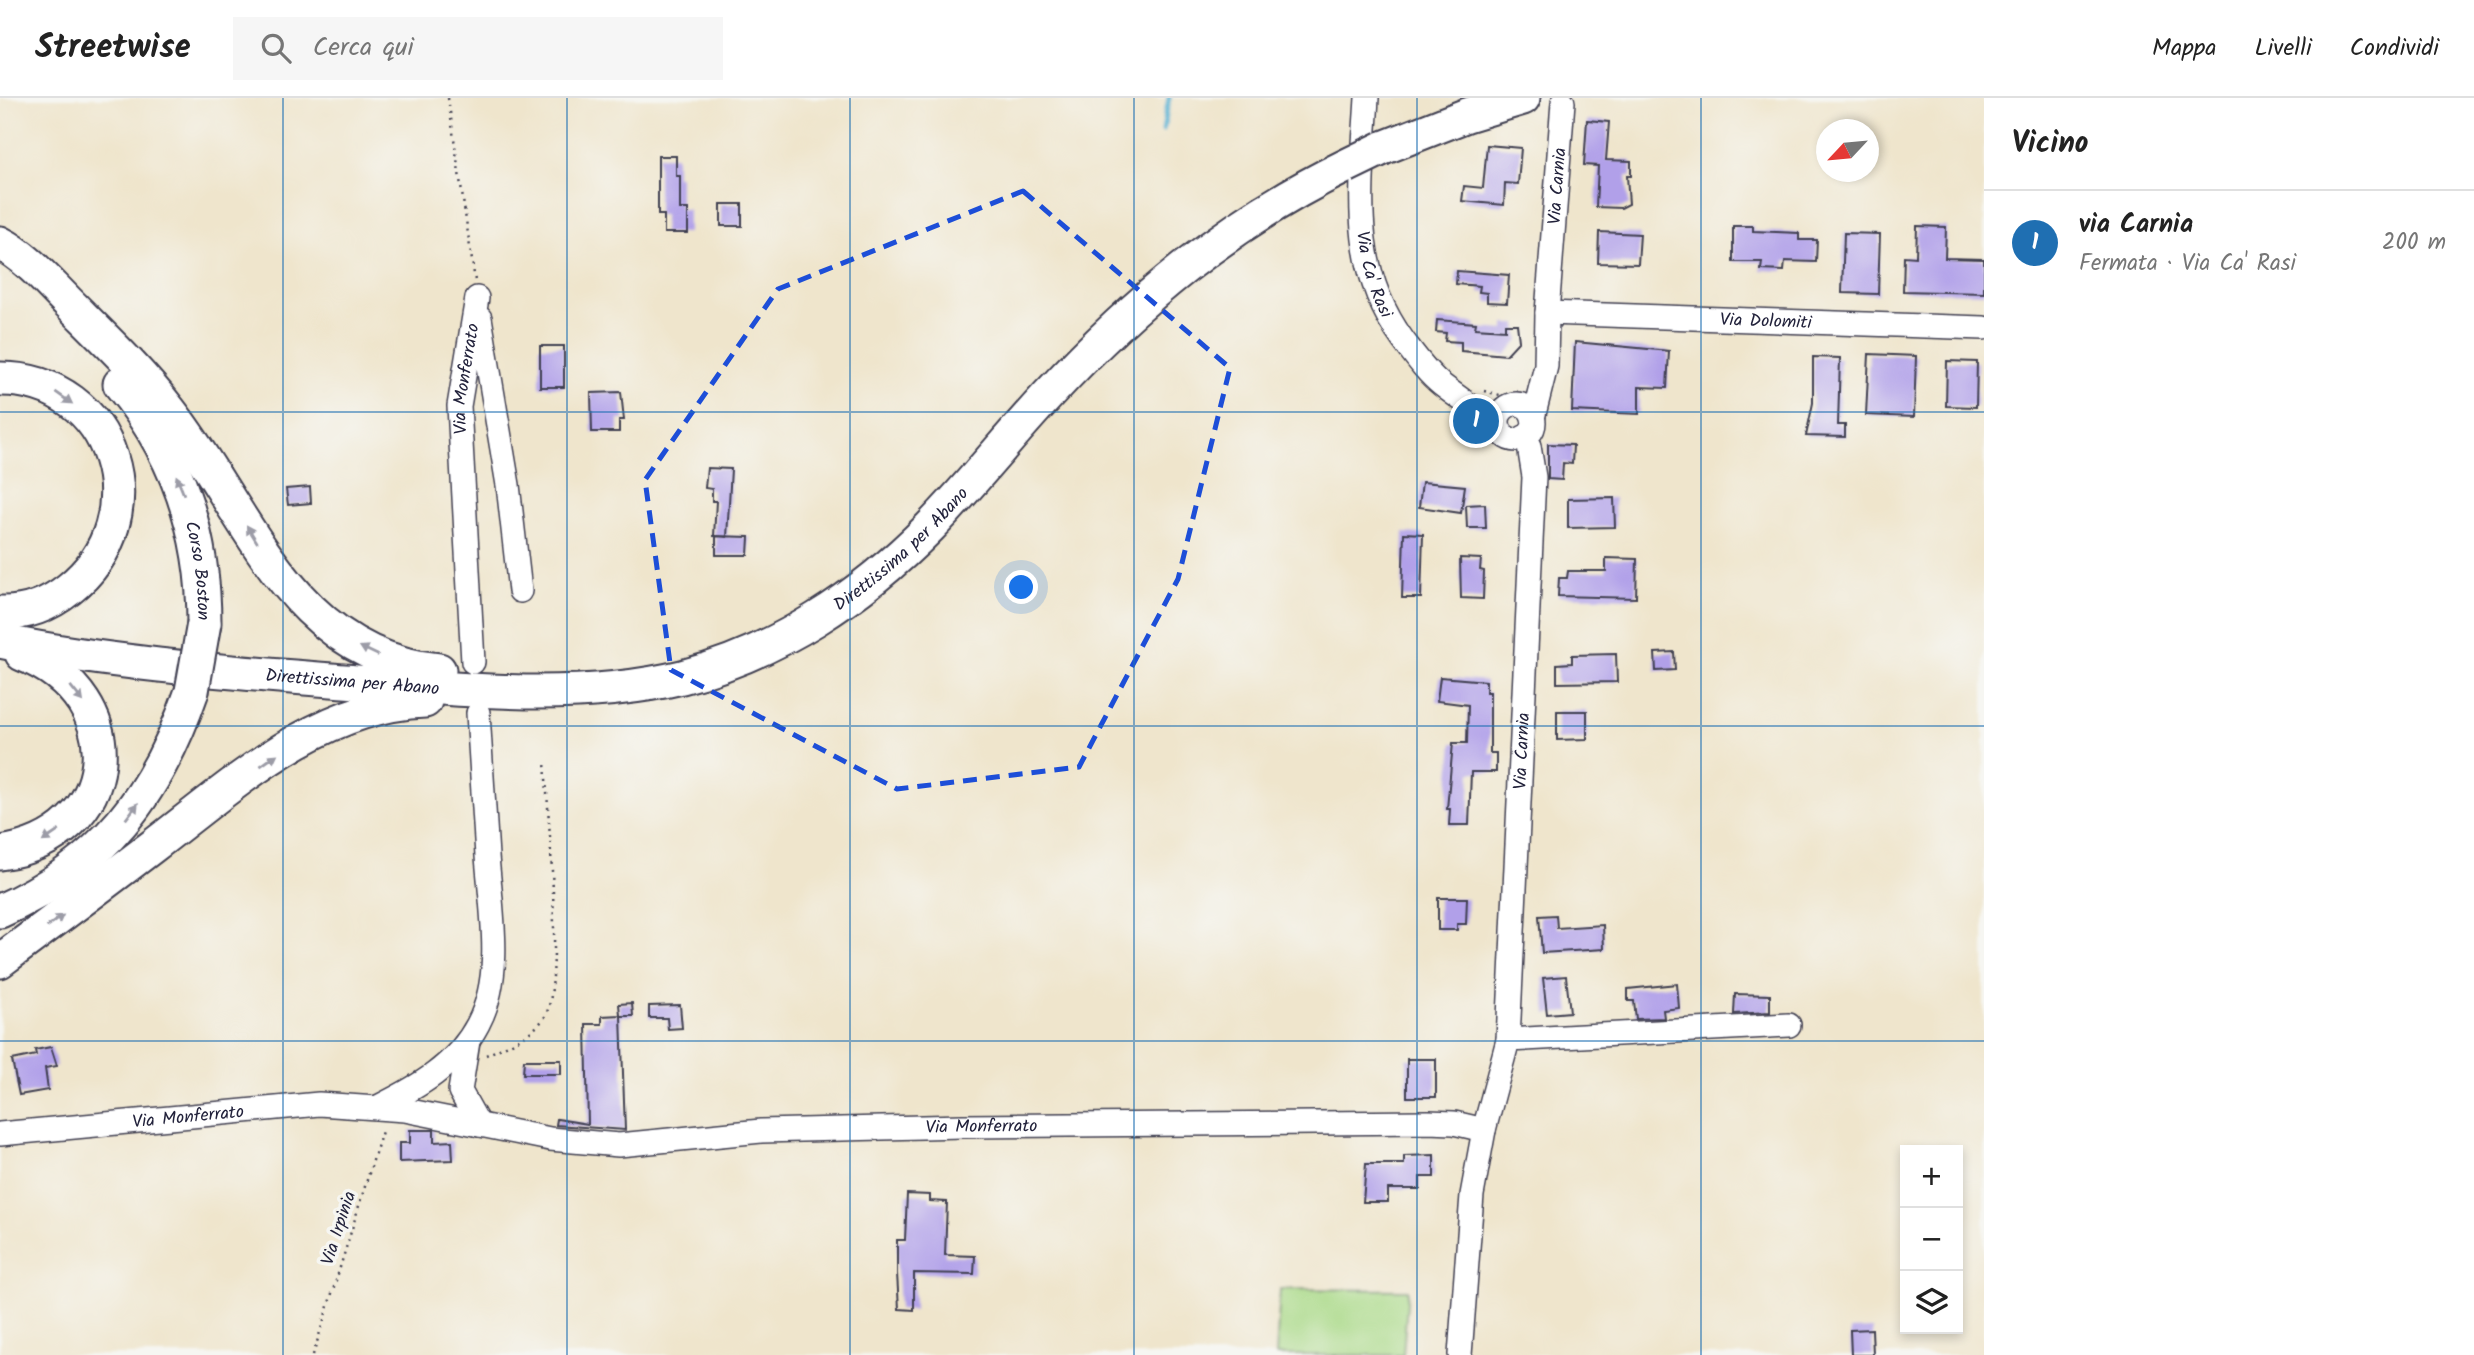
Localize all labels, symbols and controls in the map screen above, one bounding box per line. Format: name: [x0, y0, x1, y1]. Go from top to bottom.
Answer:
search box: [233, 17, 723, 80]
text: Streetwise: [35, 22, 191, 75]
text: Cerca qui: [313, 27, 414, 69]
icon: search: [257, 29, 295, 67]
text: Mappa: [2152, 29, 2217, 68]
text: Livelli: [2255, 29, 2312, 68]
text: Condividi: [2350, 29, 2439, 68]
north arrow: [1816, 119, 1879, 182]
text: Vicino: [2012, 120, 2089, 168]
street label: Via Carnia: [1541, 147, 1576, 226]
text: via Carnia: [2079, 204, 2193, 246]
text: 1: [2032, 225, 2038, 261]
text: 200 m: [2382, 225, 2446, 261]
street label: Via Ca' Rasi: [1347, 230, 1400, 324]
text: Fermata · Via Ca' Rasi: [2079, 246, 2296, 282]
street label: Via Dolomiti: [1719, 306, 1813, 338]
street label: Via Monferrato: [446, 321, 489, 435]
one-way arrow: [55, 390, 73, 404]
pin: 1: [1453, 395, 1499, 447]
one-way arrow: [175, 474, 186, 495]
street label: Direttissima per Abano: [828, 481, 976, 619]
street label: Corso Boston: [176, 518, 217, 621]
one-way arrow: [245, 524, 258, 544]
your location: [1004, 570, 1038, 604]
one-way arrow: [359, 645, 380, 656]
street label: Direttissima per Abano: [264, 662, 440, 704]
one-way arrow: [70, 684, 85, 702]
street label: Via Carnia: [1507, 712, 1539, 790]
one-way arrow: [260, 753, 278, 767]
one-way arrow: [125, 803, 140, 821]
one-way arrow: [41, 829, 61, 842]
one-way arrow: [46, 914, 64, 928]
street label: Via Monferrato: [131, 1098, 245, 1137]
street label: Via Monferrato: [925, 1112, 1038, 1143]
map controls: [1900, 1145, 1963, 1334]
button: +: [1900, 1145, 1963, 1208]
street label: Via Irpinia: [314, 1188, 365, 1269]
button: −: [1900, 1208, 1963, 1271]
button: layers: [1900, 1271, 1963, 1334]

